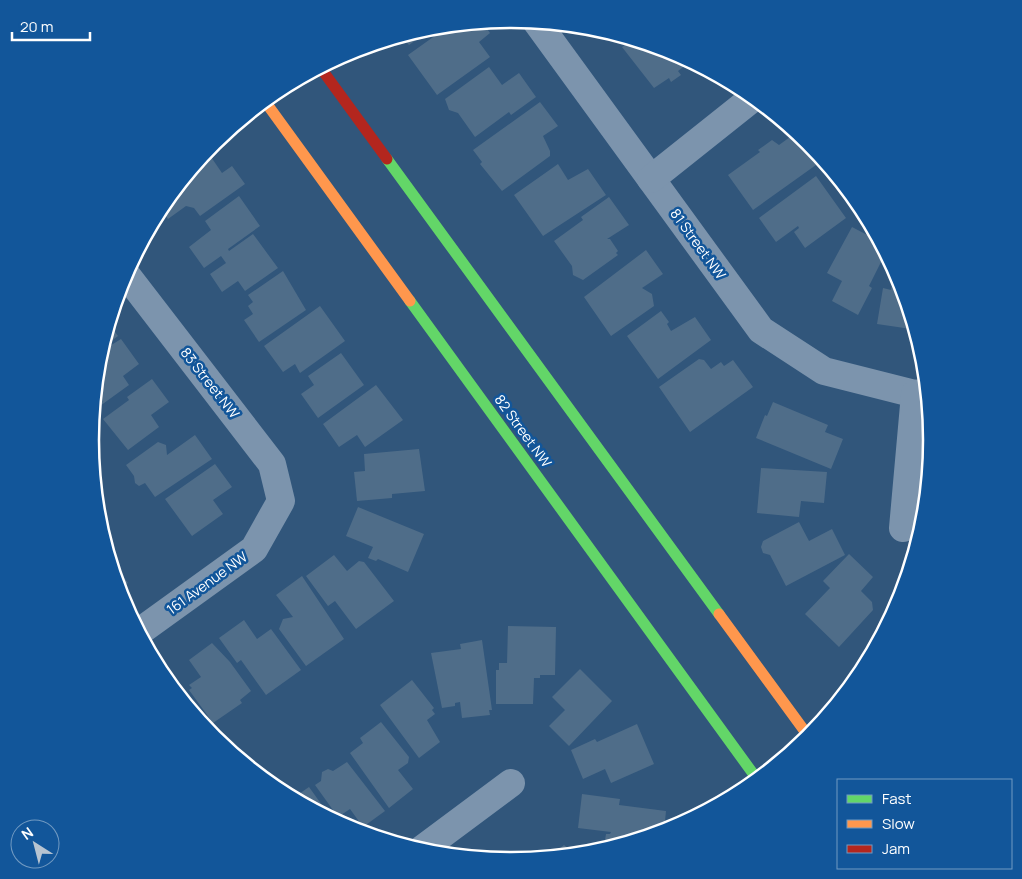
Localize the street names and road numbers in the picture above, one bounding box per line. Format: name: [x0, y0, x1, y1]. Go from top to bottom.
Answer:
street label: 81 Street NW: [666, 205, 730, 283]
street label: 83 Street NW: [177, 343, 244, 422]
street label: 82 Street NW: [491, 391, 556, 471]
street label: 161 Avenue NW: [162, 547, 251, 618]

